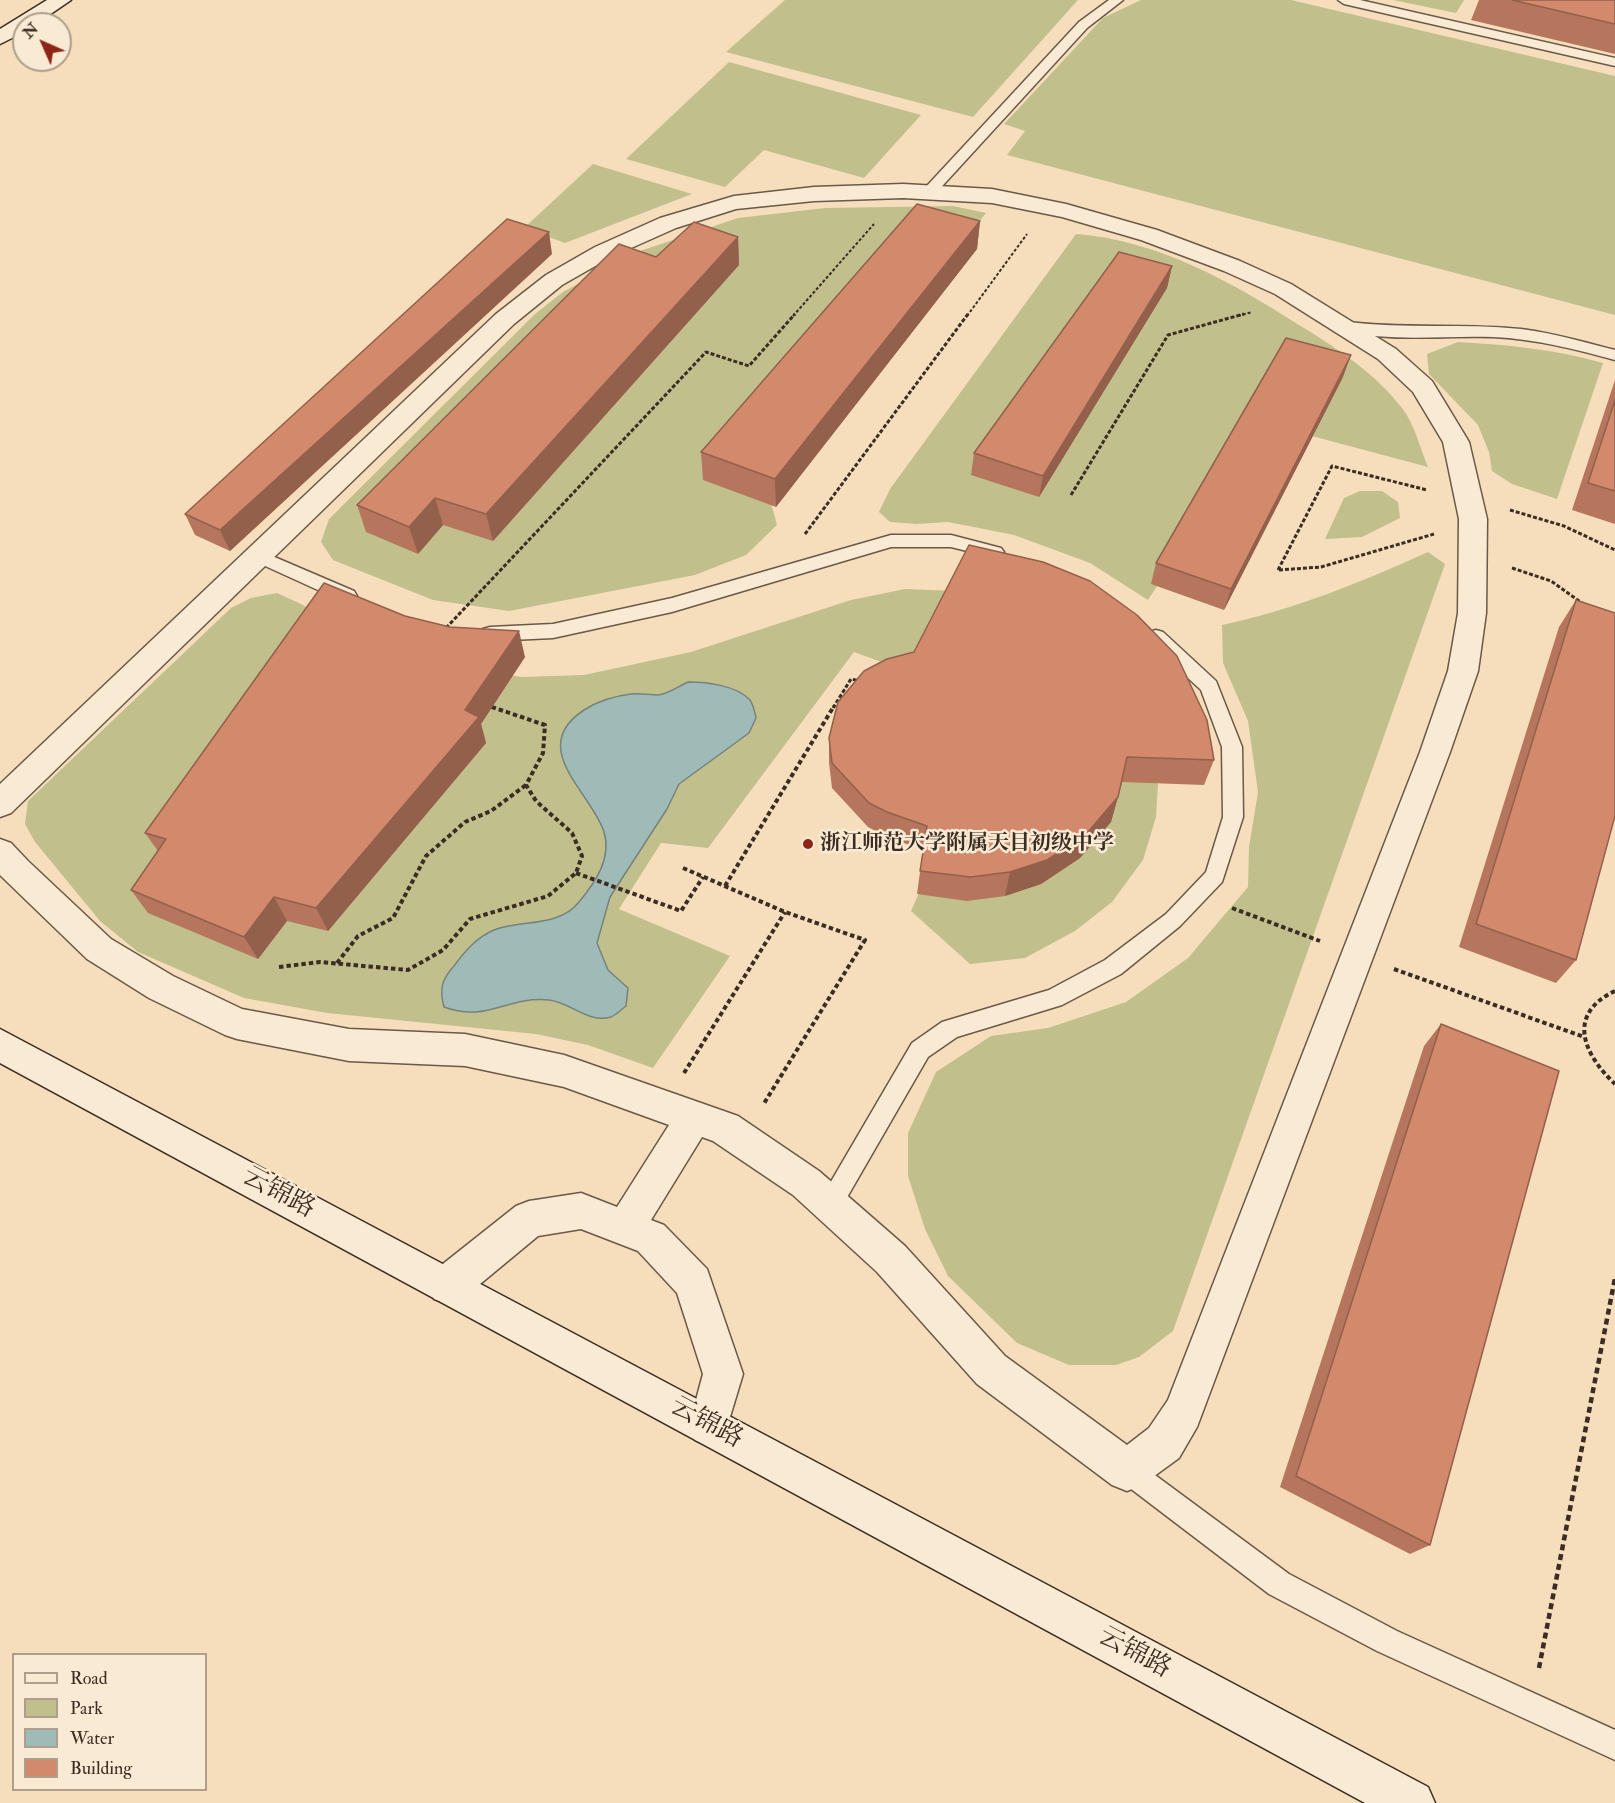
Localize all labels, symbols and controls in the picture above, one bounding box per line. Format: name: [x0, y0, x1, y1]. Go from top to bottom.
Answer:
north arrow: [12, 12, 72, 72]
text: N: [19, 19, 43, 43]
place label: 浙江师范大学附属天目初级中学: [820, 831, 1114, 857]
marker: 浙江师范大学附属天目初级中学: [801, 837, 815, 851]
street label: 云锦路: [236, 1162, 320, 1226]
street label: 云锦路: [664, 1392, 748, 1456]
street label: 云锦路: [1092, 1622, 1176, 1686]
legend: [12, 1653, 207, 1791]
text: Road: [70, 1667, 108, 1690]
text: Park: [70, 1697, 103, 1720]
text: Water: [70, 1727, 114, 1750]
text: Building: [70, 1757, 132, 1780]

